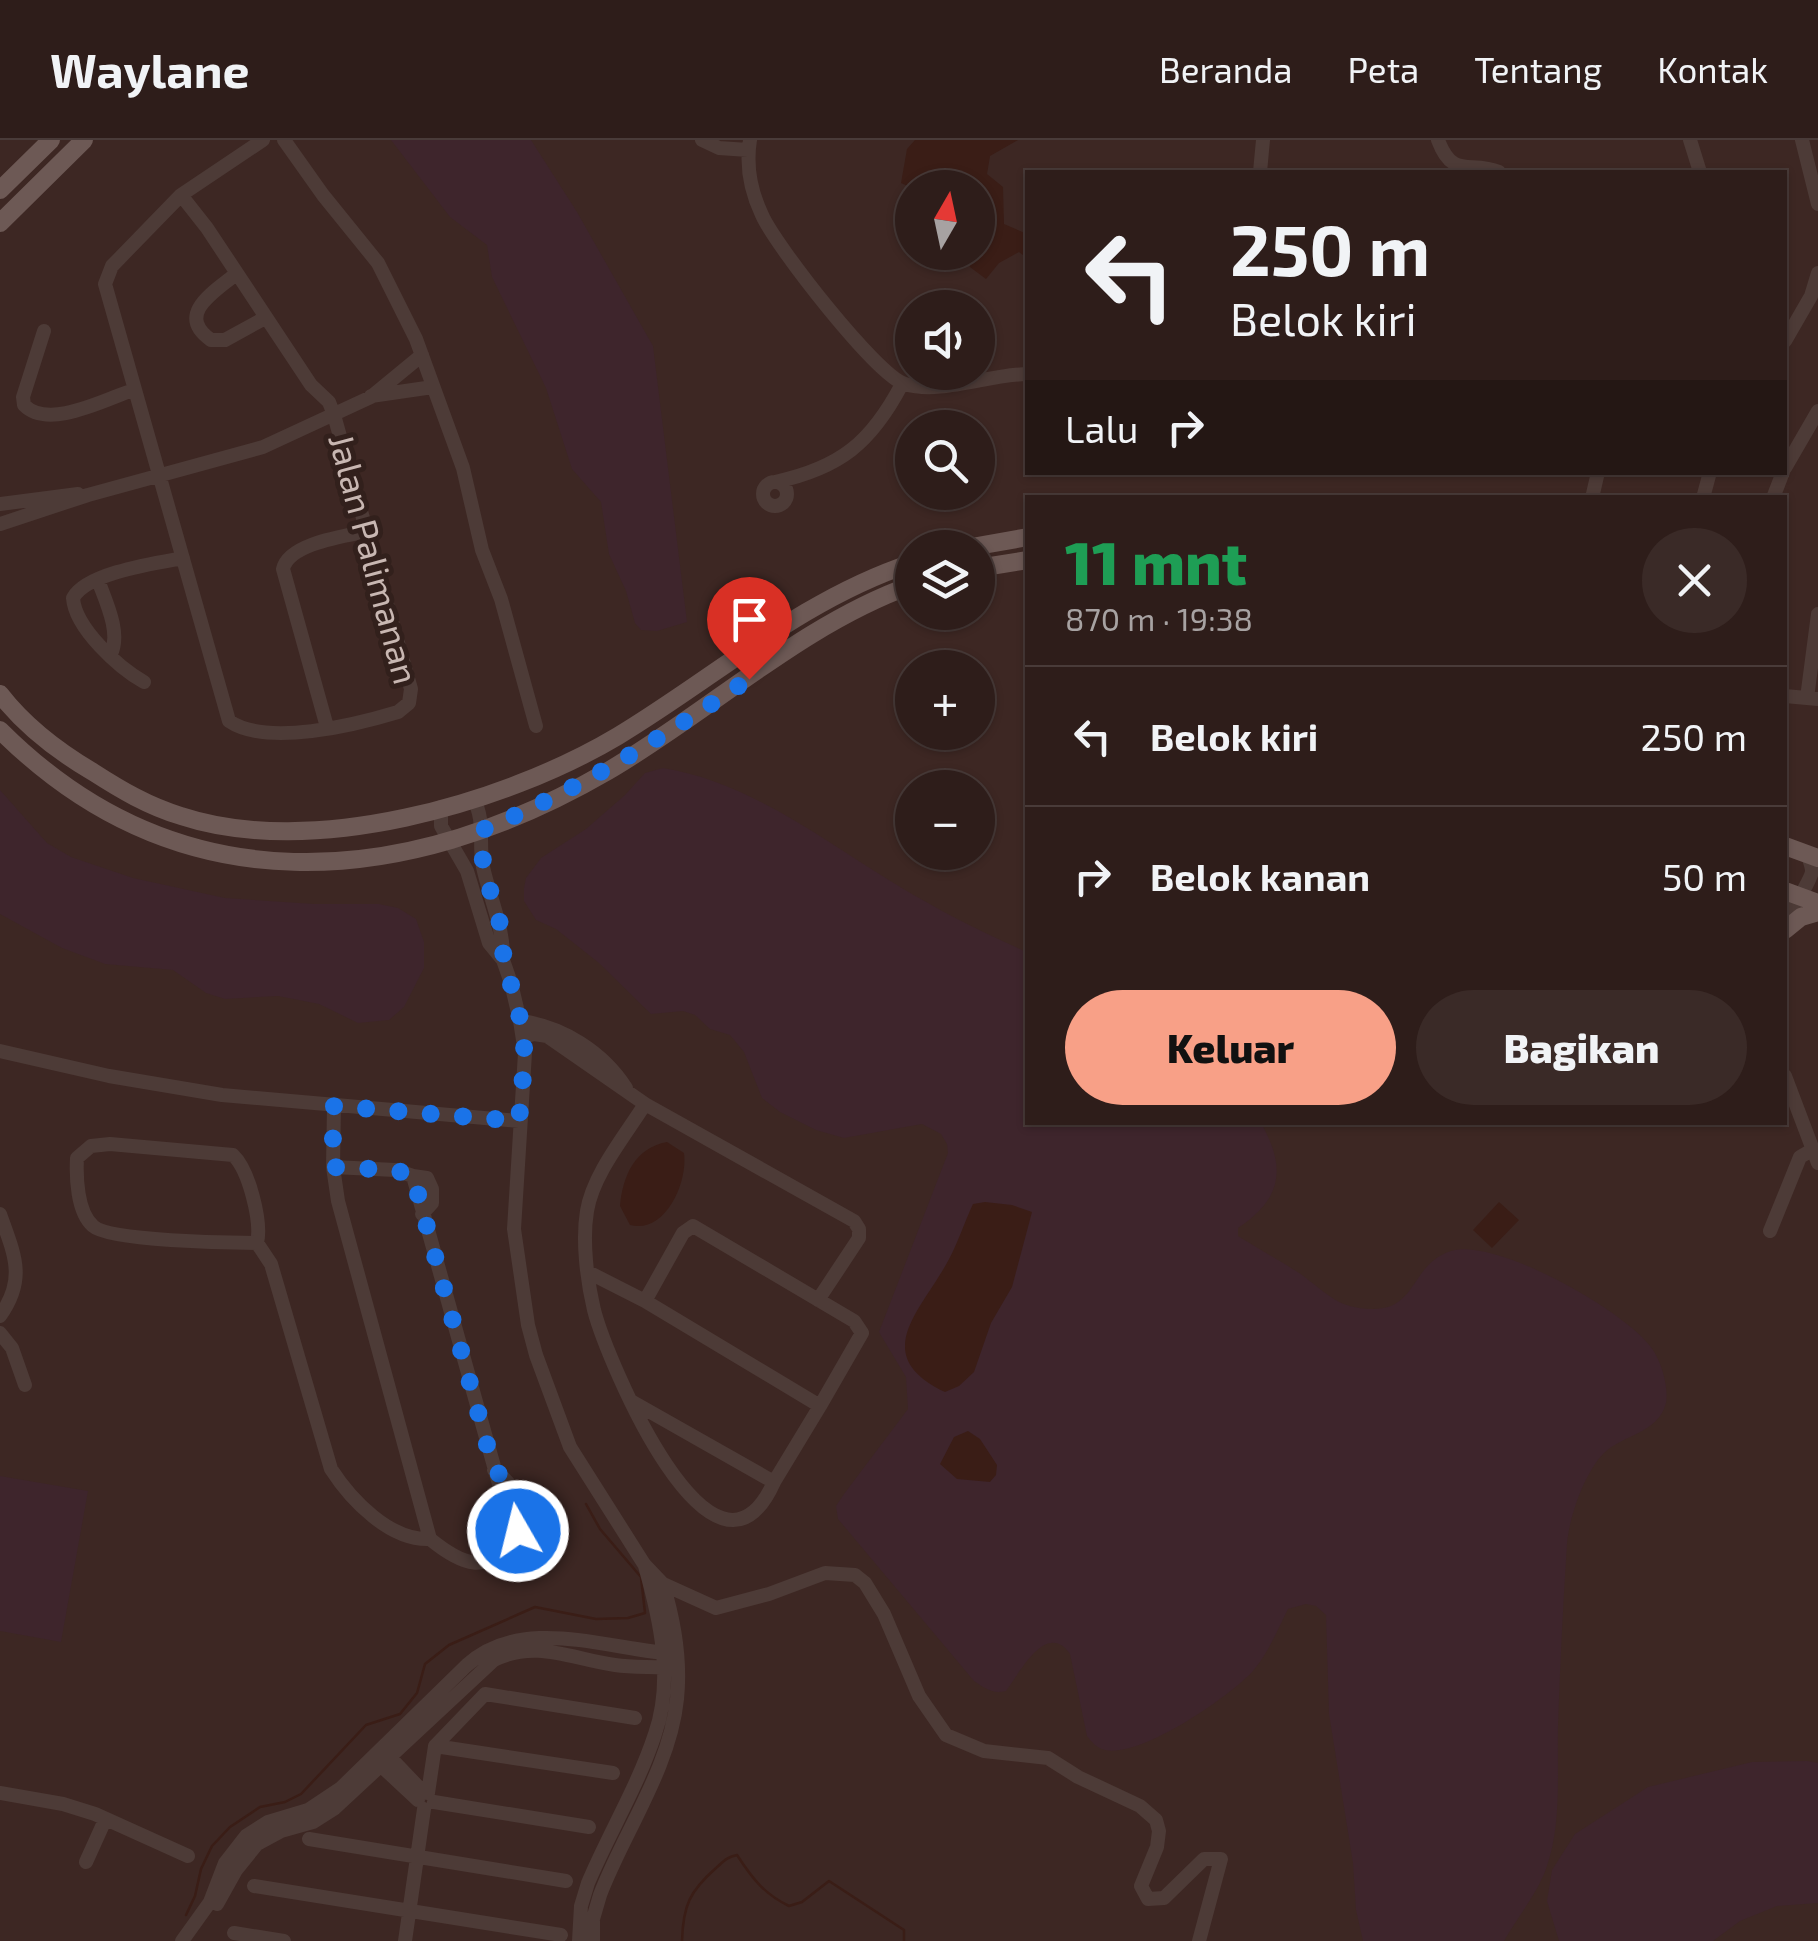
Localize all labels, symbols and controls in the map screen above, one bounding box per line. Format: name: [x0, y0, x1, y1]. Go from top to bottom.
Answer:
text: Waylane: [50, 40, 250, 98]
text: Beranda: [1159, 48, 1292, 90]
text: Peta: [1347, 48, 1419, 90]
text: Tentang: [1474, 48, 1602, 90]
text: Kontak: [1657, 48, 1768, 90]
north arrow: [895, 170, 995, 270]
map controls: [895, 170, 995, 870]
text: 250 m: [1230, 206, 1430, 290]
icon: left: [1065, 210, 1195, 340]
button: sound: [895, 290, 995, 390]
text: Belok kiri: [1230, 291, 1417, 345]
icon: right: [1158, 400, 1213, 455]
text: Lalu: [1065, 405, 1138, 451]
button: search: [895, 410, 995, 510]
street label: Jalan Palimanan: [321, 429, 429, 688]
text: 11 mnt: [1065, 525, 1247, 597]
button: close: [1642, 528, 1747, 633]
button: layers: [895, 530, 995, 630]
pin: [707, 577, 792, 680]
icon: arrive: [722, 592, 777, 647]
text: 870 m · 19:38: [1065, 599, 1253, 637]
button: +: [895, 650, 995, 750]
icon: left: [1065, 709, 1120, 764]
text: Belok kiri: [1150, 713, 1318, 759]
text: 250 m: [1641, 713, 1747, 759]
button: −: [895, 770, 995, 870]
icon: right: [1065, 849, 1120, 904]
text: Belok kanan: [1150, 853, 1370, 899]
text: 50 m: [1662, 853, 1747, 899]
button: Keluar: [1065, 990, 1396, 1105]
button: Bagikan: [1416, 990, 1747, 1105]
position arrow: [466, 1479, 570, 1583]

